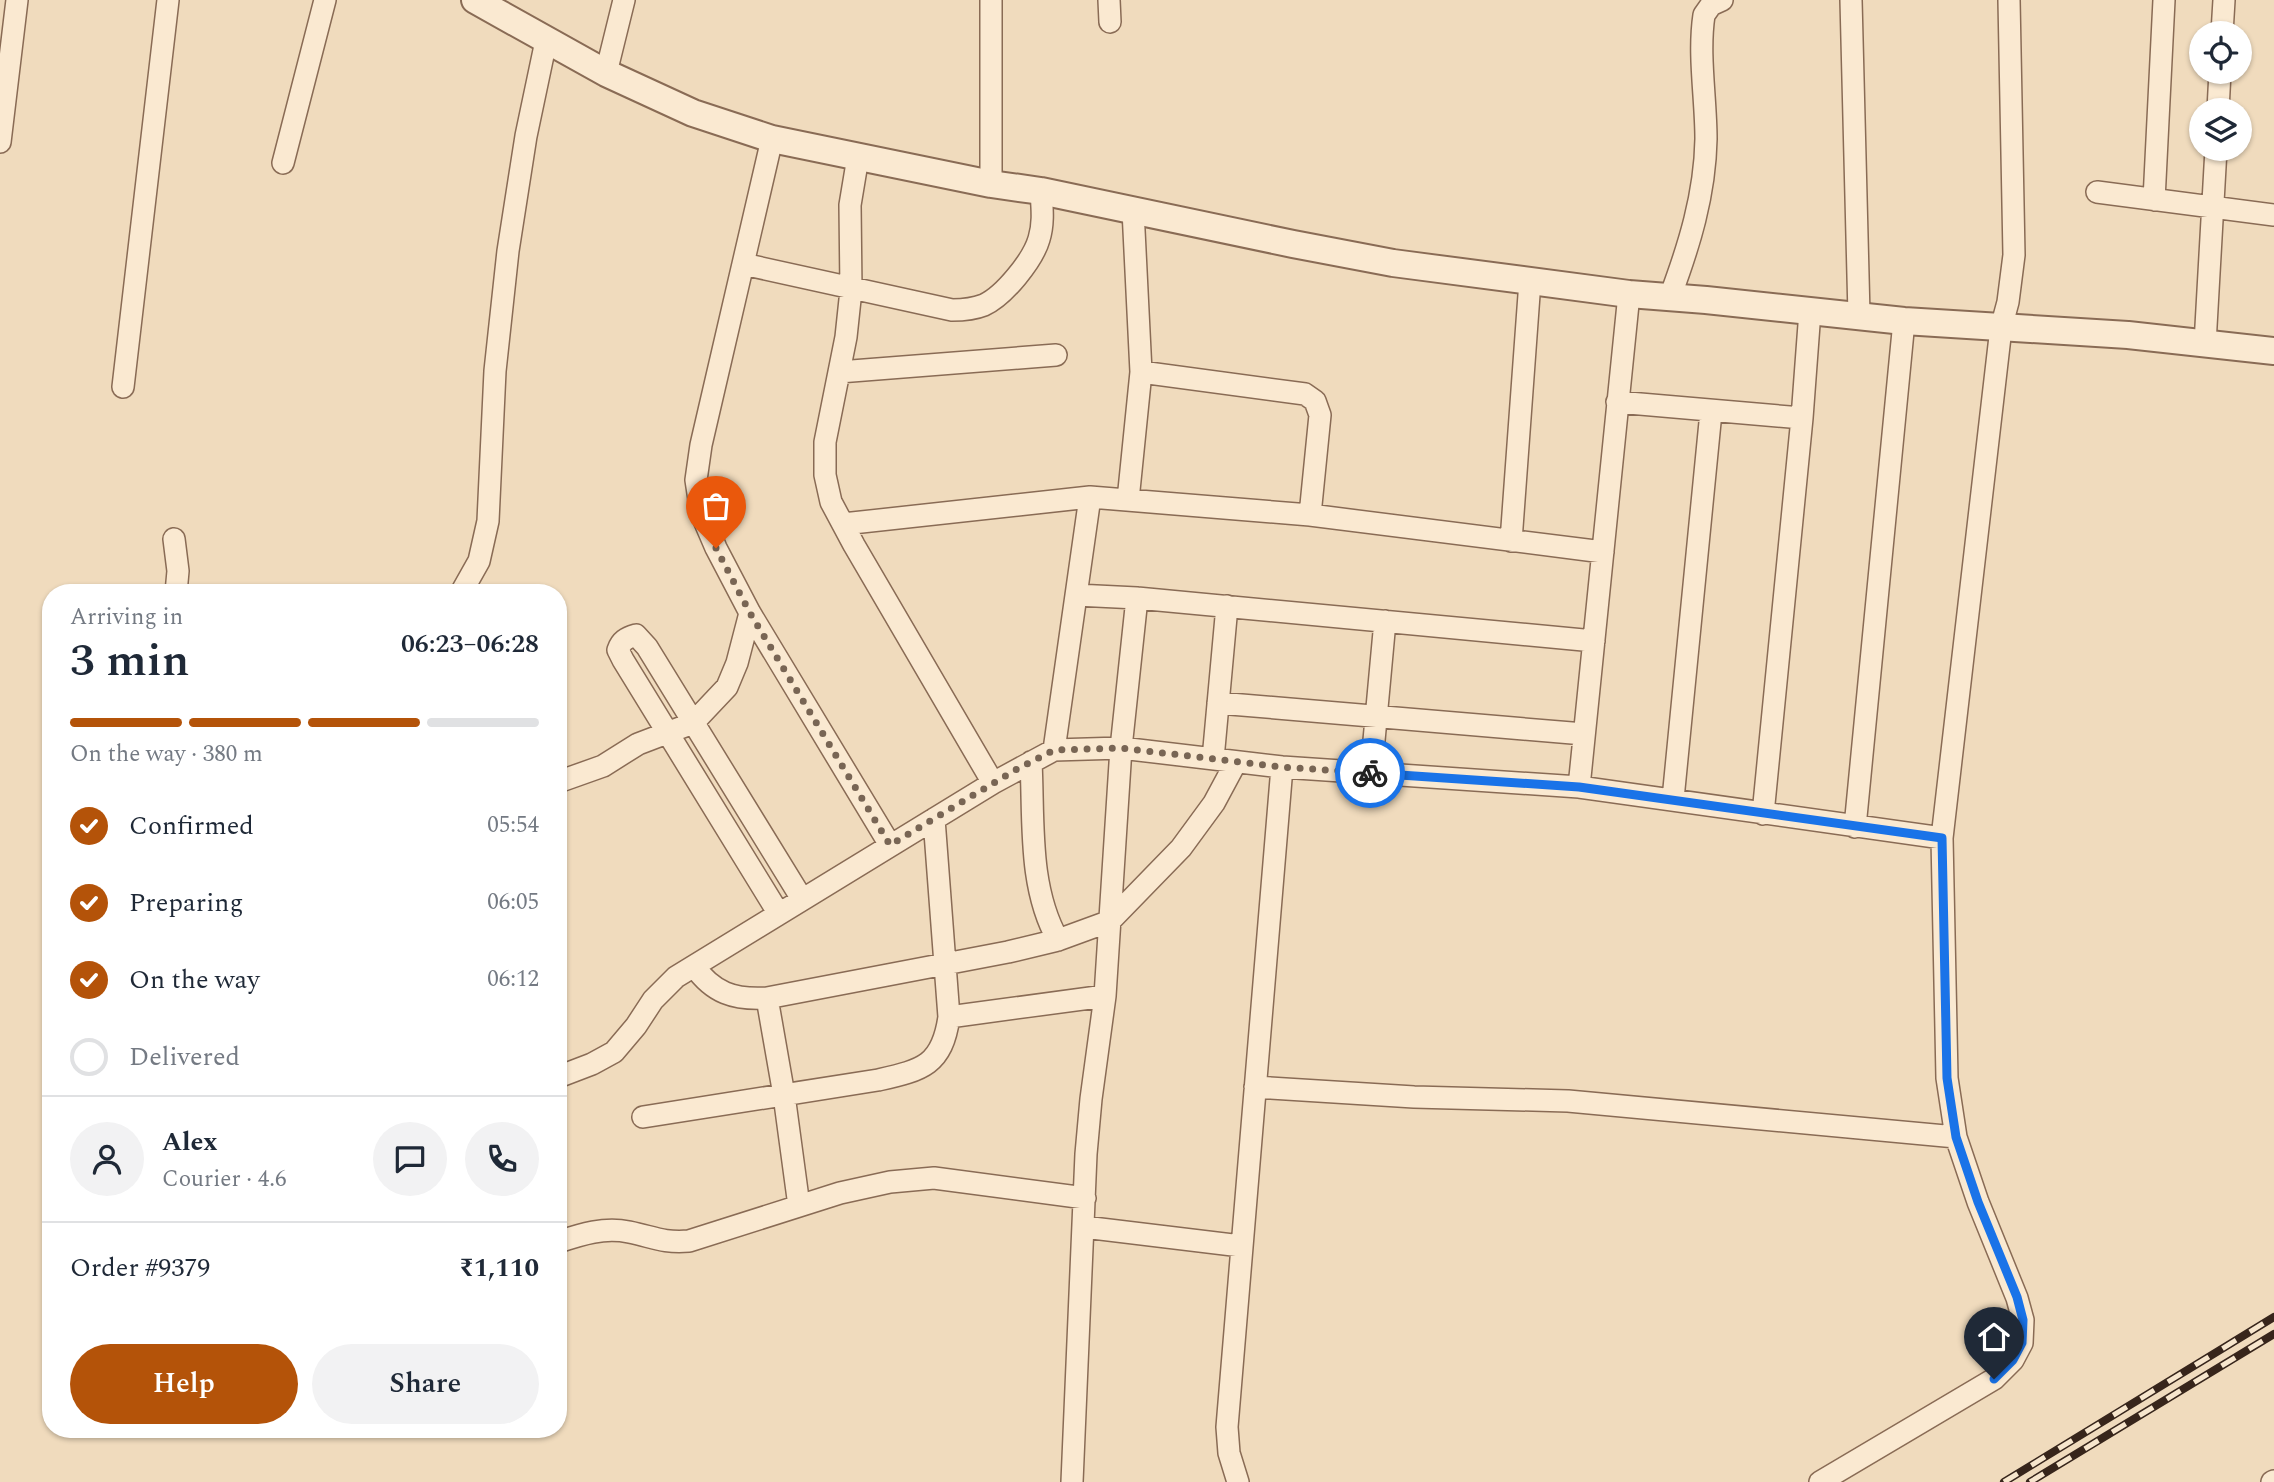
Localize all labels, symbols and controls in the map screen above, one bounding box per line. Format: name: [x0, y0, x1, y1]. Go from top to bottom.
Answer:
map controls: [2189, 21, 2252, 161]
button: locate: [2189, 21, 2252, 84]
button: layers: [2189, 98, 2252, 161]
pin: [686, 476, 746, 548]
icon: bag: [697, 487, 735, 525]
text: Arriving in: [70, 600, 183, 635]
text: 06:23–06:28: [401, 624, 539, 664]
text: 3 min: [70, 626, 189, 696]
text: On the way · 380 m: [70, 737, 263, 772]
courier: [1335, 738, 1405, 808]
icon: bike: [1351, 754, 1389, 792]
text: Confirmed: [129, 806, 254, 846]
icon: check: [70, 807, 108, 845]
text: 05:54: [487, 808, 539, 843]
text: Preparing: [129, 883, 243, 923]
icon: check: [70, 884, 108, 922]
text: 06:05: [487, 885, 539, 920]
text: On the way: [129, 960, 260, 1000]
icon: check: [70, 961, 108, 999]
text: 06:12: [487, 962, 539, 997]
text: Delivered: [129, 1037, 240, 1077]
button: person: [70, 1122, 144, 1196]
text: Alex: [162, 1122, 217, 1162]
button: chat: [373, 1122, 447, 1196]
button: phone: [465, 1122, 539, 1196]
text: Courier · 4.6: [162, 1162, 287, 1197]
text: Order #9379: [70, 1248, 210, 1288]
text: ₹1,110: [459, 1248, 539, 1288]
pin: [1964, 1307, 2024, 1379]
icon: home: [1975, 1318, 2013, 1356]
button: Help: [70, 1344, 298, 1424]
button: Share: [312, 1344, 539, 1424]

